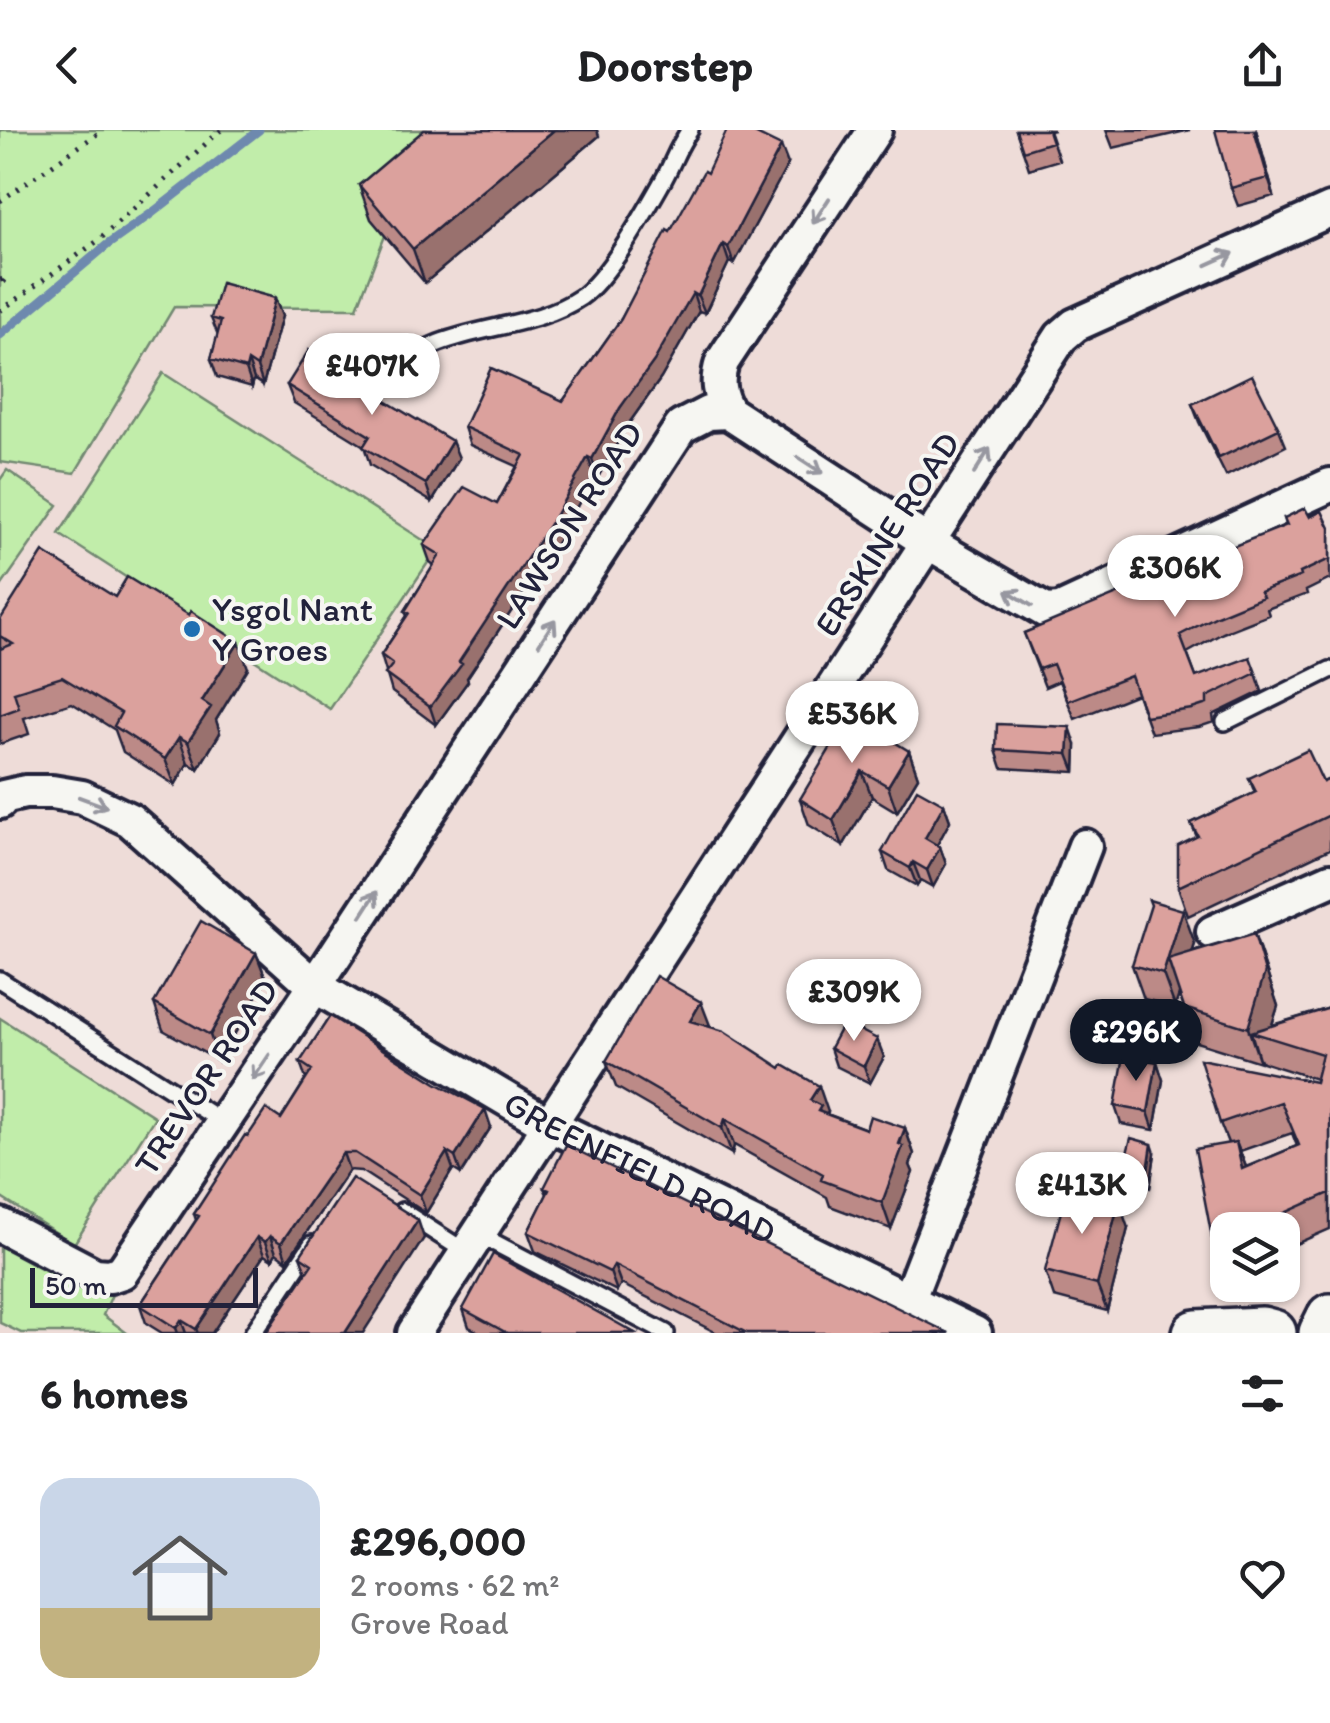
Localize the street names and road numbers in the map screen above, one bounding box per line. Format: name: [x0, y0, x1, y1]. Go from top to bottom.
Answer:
street label: LAWSON ROAD: [486, 413, 652, 637]
street label: ERSKINE ROAD: [805, 424, 969, 644]
street label: TREVOR ROAD: [125, 971, 287, 1183]
street label: GREENFIELD ROAD: [496, 1082, 783, 1253]

